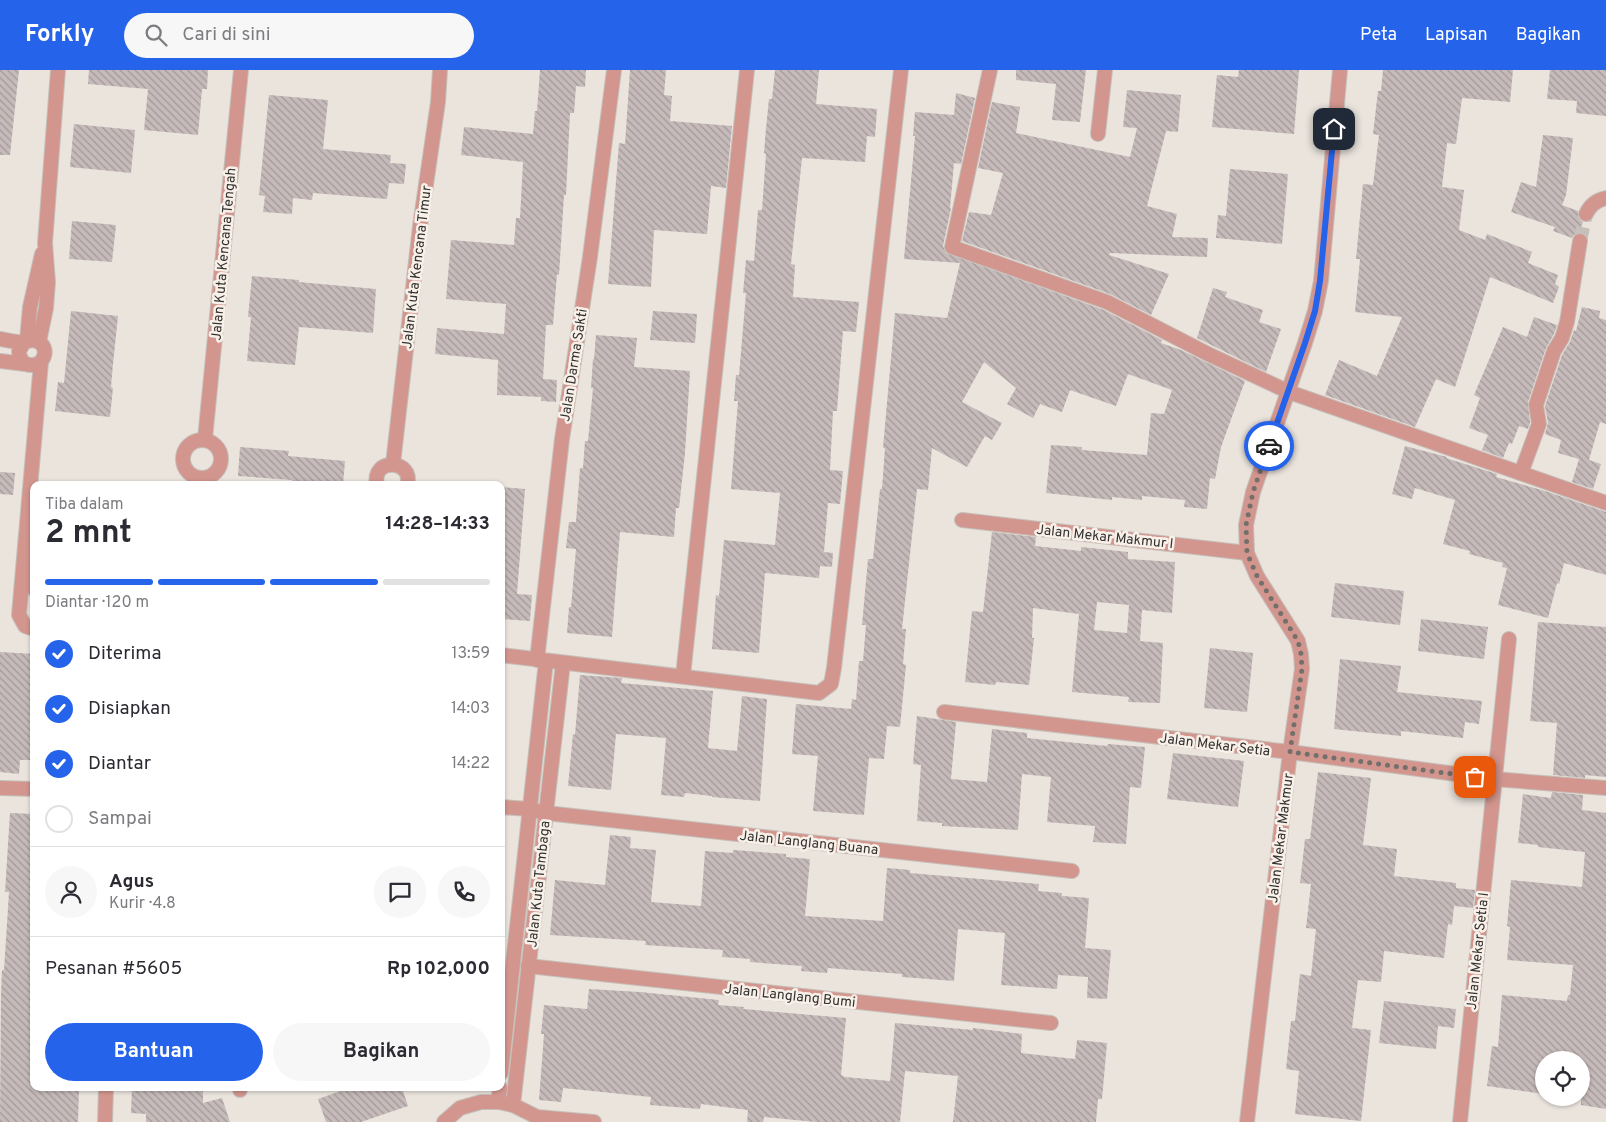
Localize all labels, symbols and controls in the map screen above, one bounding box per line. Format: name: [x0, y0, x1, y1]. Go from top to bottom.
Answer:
search box: [124, 13, 474, 58]
text: Forkly: [25, 20, 94, 50]
icon: search: [142, 21, 170, 49]
text: Cari di sini: [182, 23, 271, 47]
text: Peta: [1360, 24, 1397, 47]
text: Lapisan: [1425, 24, 1488, 47]
text: Bagikan: [1516, 24, 1581, 47]
pin: [1313, 108, 1355, 150]
icon: home: [1320, 115, 1348, 143]
street label: Jalan Kuta Kencana Tengah: [208, 167, 241, 341]
street label: Jalan Kuta Kencana Timur: [399, 184, 436, 350]
street label: Jalan Darma Sakti: [557, 308, 592, 423]
courier: [1244, 421, 1294, 471]
icon: car: [1255, 432, 1283, 460]
text: Tiba dalam: [45, 495, 124, 515]
text: 14:28–14:33: [385, 512, 490, 536]
text: 2 mnt: [45, 514, 132, 554]
street label: Jalan Mekar Makmur I: [1035, 522, 1174, 553]
text: Diantar · 120 m: [45, 593, 149, 613]
icon: check: [45, 640, 73, 668]
text: Diterima: [88, 642, 162, 666]
text: 13:59: [451, 644, 490, 664]
icon: check: [45, 695, 73, 723]
text: Disiapkan: [88, 697, 171, 721]
text: 14:03: [451, 699, 490, 719]
street label: Jalan Mekar Setia: [1159, 730, 1271, 761]
icon: check: [45, 750, 73, 778]
text: Diantar: [88, 752, 151, 776]
text: 14:22: [451, 754, 490, 774]
pin: [1454, 756, 1496, 798]
icon: bag: [1461, 763, 1489, 791]
street label: Jalan Mekar Makmur: [1265, 772, 1298, 904]
text: Sampai: [88, 807, 152, 831]
street label: Jalan Kuta Tambaga: [524, 820, 555, 948]
street label: Jalan Langlang Buana: [739, 828, 879, 859]
button: person: [45, 866, 97, 918]
button: chat: [374, 866, 426, 918]
button: phone: [438, 866, 490, 918]
text: Agus: [109, 870, 154, 894]
street label: Jalan Mekar Setia I: [1464, 891, 1493, 1011]
text: Kurir · 4.8: [109, 894, 176, 914]
text: Pesanan #5605: [45, 957, 182, 981]
text: Rp 102,000: [387, 957, 490, 981]
street label: Jalan Langlang Bumi: [723, 981, 856, 1012]
button: Bantuan: [45, 1023, 263, 1081]
button: Bagikan: [273, 1023, 490, 1081]
map controls: [1535, 1051, 1590, 1106]
button: locate: [1535, 1051, 1590, 1106]

